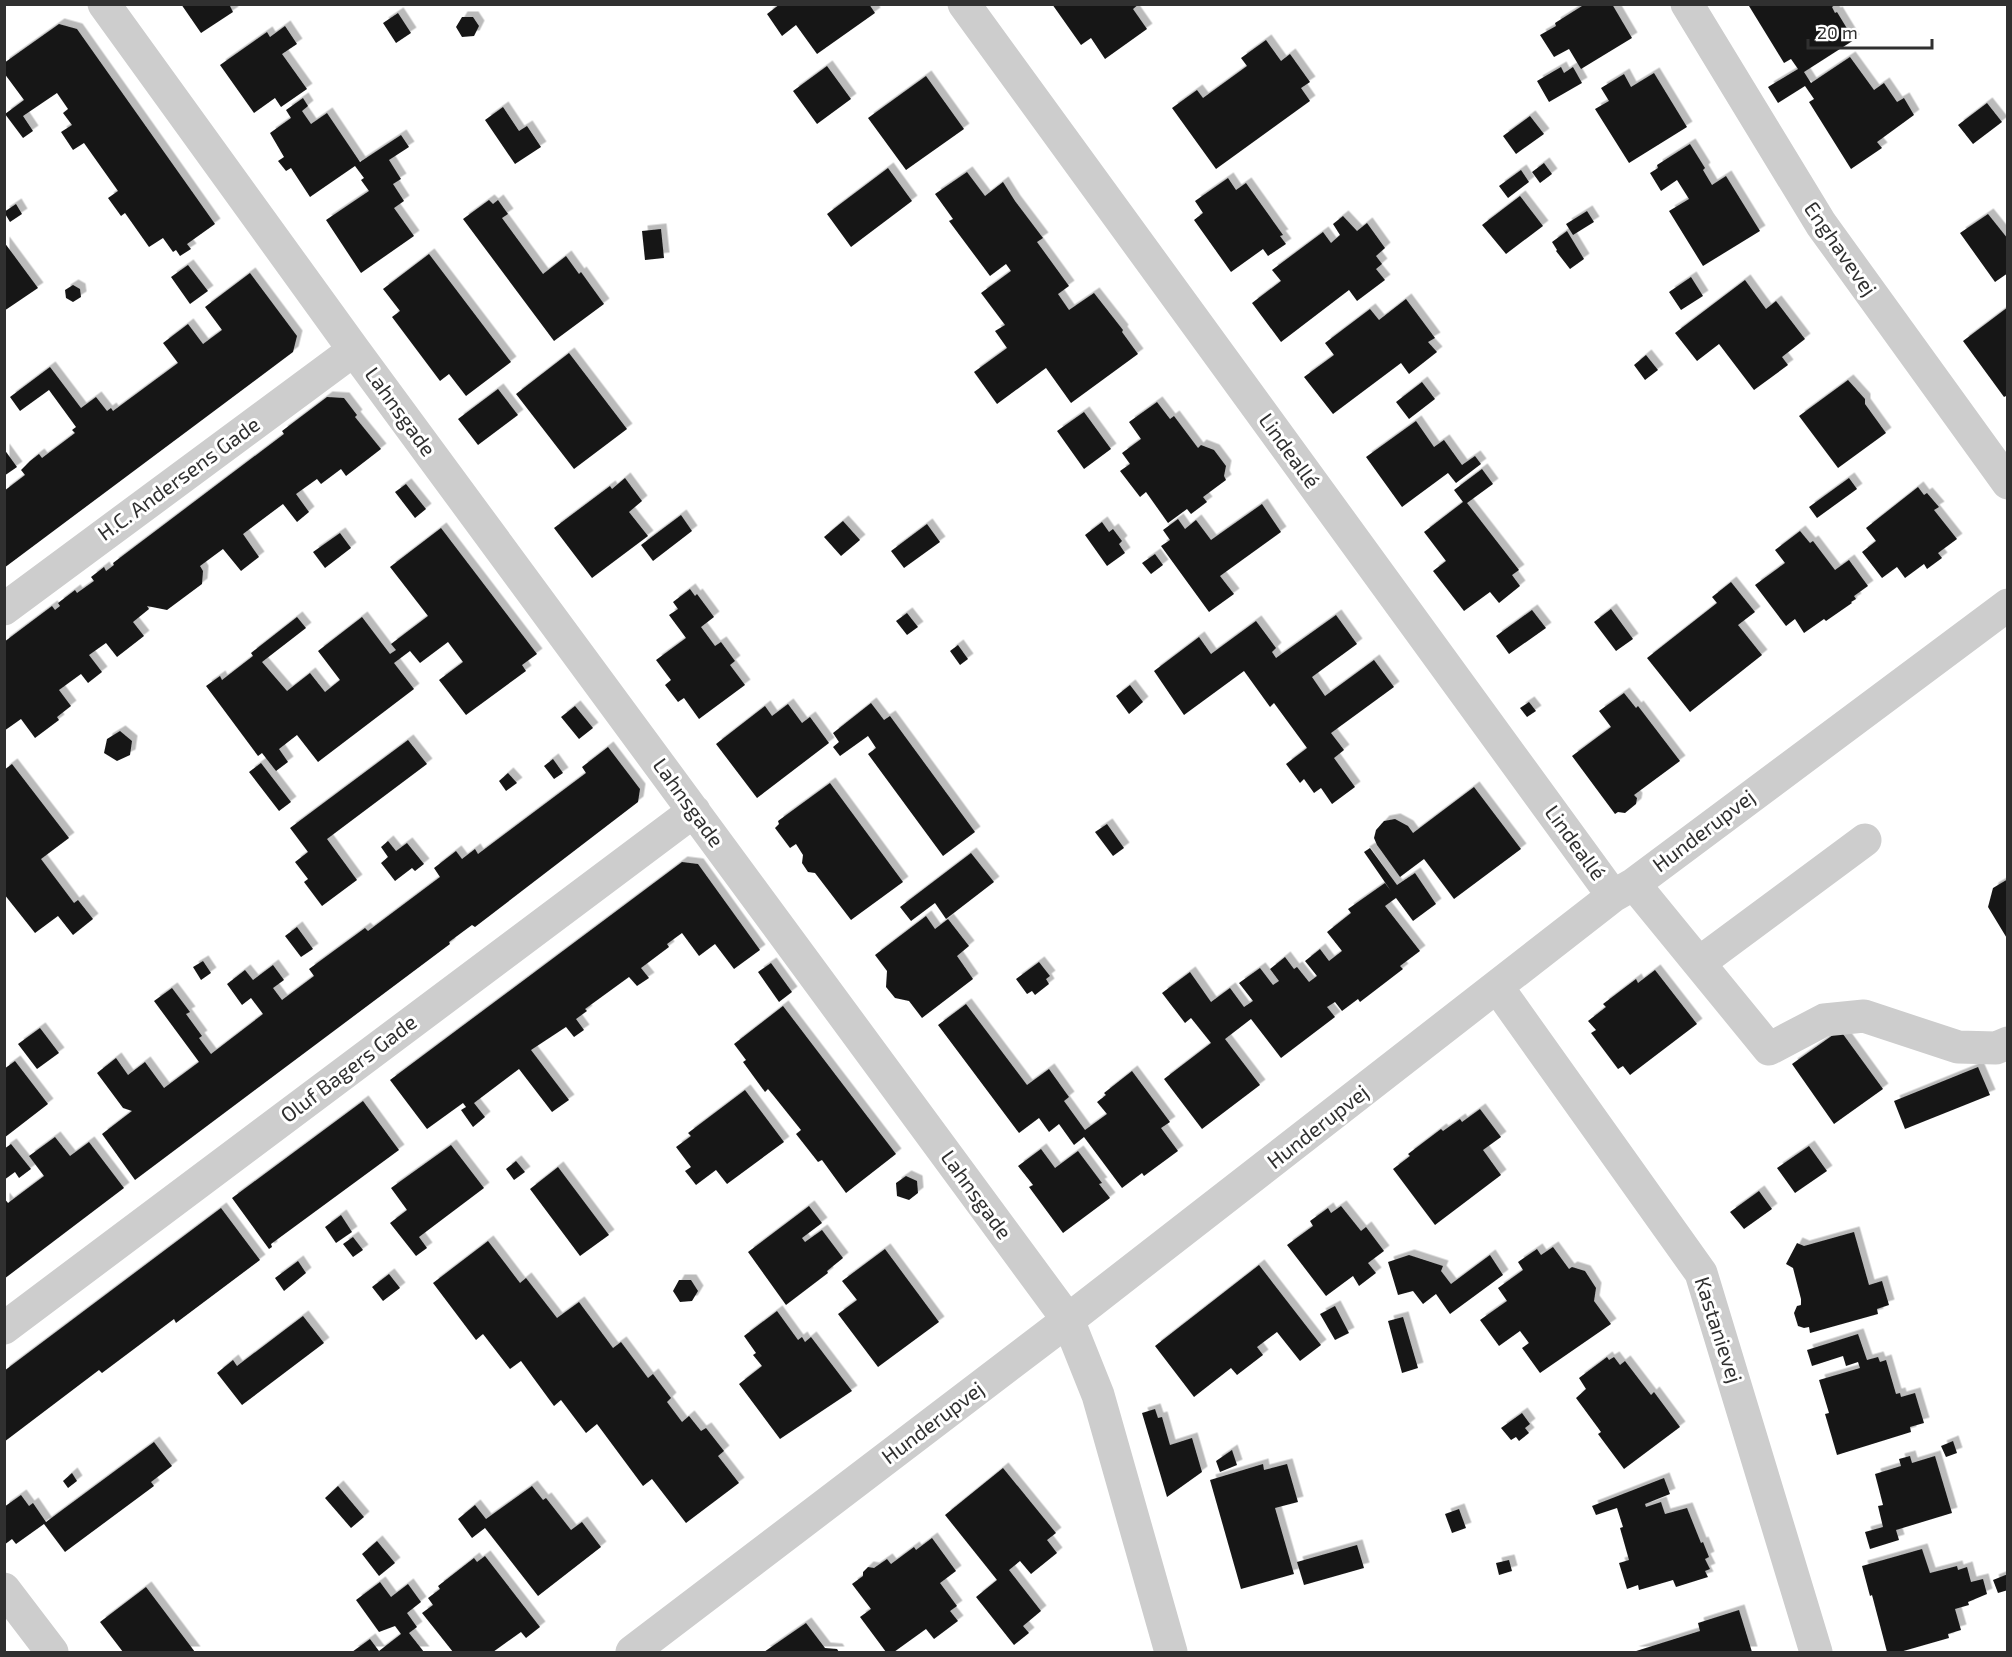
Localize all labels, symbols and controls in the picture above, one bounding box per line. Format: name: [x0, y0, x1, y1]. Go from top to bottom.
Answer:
scale bar: [1808, 12, 1932, 50]
text: 20 m: [1817, 21, 1858, 43]
street label: Enghavevej: [1799, 196, 1883, 301]
street label: Lahnsgade: [361, 362, 442, 460]
street label: Lindeallé: [1255, 408, 1326, 493]
street label: H.C. Andersens Gade: [92, 411, 264, 545]
street label: Lahnsgade: [649, 753, 730, 851]
street label: Hunderupvej: [1647, 783, 1760, 877]
street label: Lindeallé: [1541, 800, 1612, 885]
street label: Oluf Bagers Gade: [275, 1009, 421, 1127]
street label: Hunderupvej: [1262, 1079, 1373, 1174]
street label: Lahnsgade: [937, 1145, 1018, 1243]
street label: Kastanievej: [1690, 1273, 1748, 1386]
street label: Hunderupvej: [876, 1375, 989, 1469]

